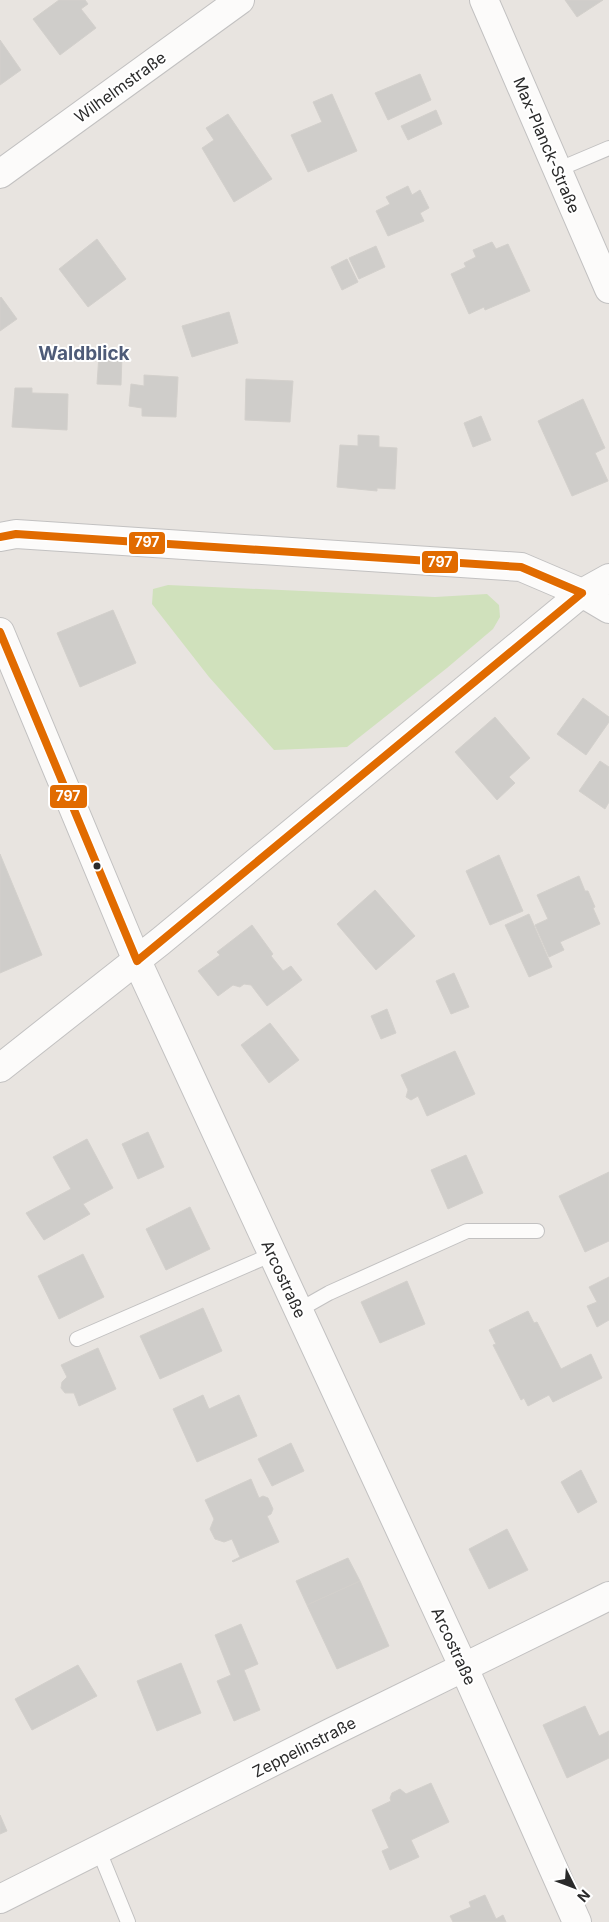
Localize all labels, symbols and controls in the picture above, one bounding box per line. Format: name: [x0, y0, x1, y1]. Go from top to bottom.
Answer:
street label: Wilhelmstraße: [70, 47, 170, 127]
street label: Max-Planck-Straße: [509, 74, 585, 216]
district label: Waldblick: [38, 342, 130, 365]
line badge: 797: [128, 531, 166, 555]
text: 797: [135, 533, 159, 550]
line badge: 797: [421, 550, 459, 574]
text: 797: [428, 553, 452, 570]
line badge: 797: [49, 784, 88, 809]
text: 797: [56, 787, 80, 804]
unlabelled marker: [92, 861, 102, 871]
street label: Arcostraße: [257, 1237, 311, 1321]
street label: Arcostraße: [427, 1604, 481, 1688]
street label: Zeppelinstraße: [249, 1712, 359, 1782]
north arrow: [549, 1862, 599, 1912]
text: N: [574, 1886, 594, 1906]

